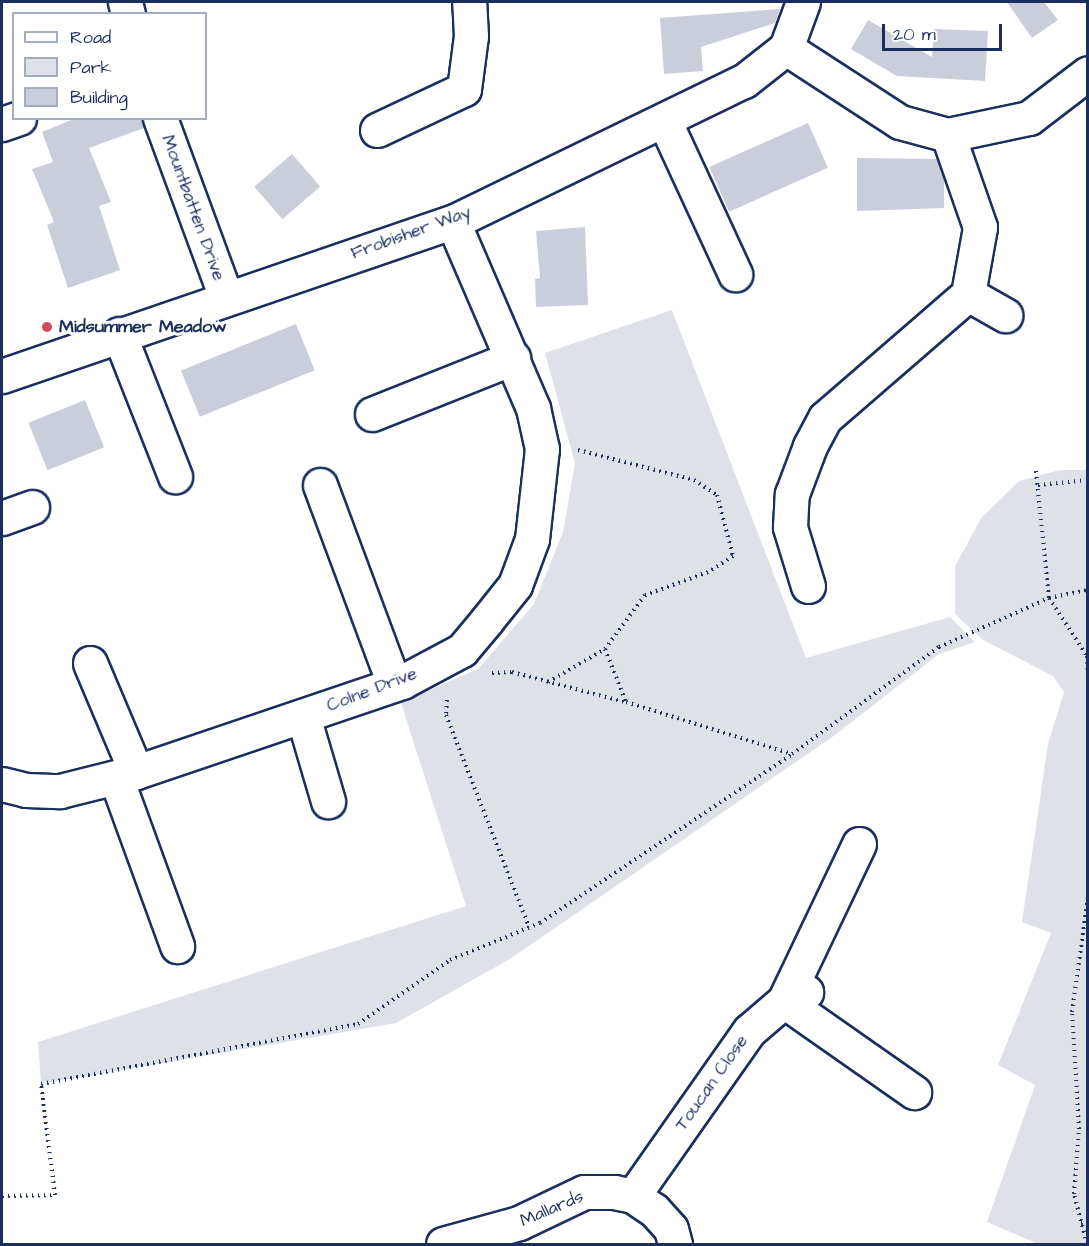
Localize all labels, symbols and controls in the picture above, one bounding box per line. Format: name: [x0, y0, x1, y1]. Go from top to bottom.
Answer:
legend: [12, 12, 207, 120]
scale bar: [885, 12, 1005, 50]
text: 20 m: [893, 22, 936, 47]
text: Road: [70, 25, 111, 50]
text: Park: [70, 55, 112, 80]
text: Building: [70, 85, 128, 110]
street label: Mountbatten Drive: [157, 132, 229, 284]
street label: Frobisher Way: [348, 201, 474, 265]
place label: Midsummer Meadow: [59, 316, 227, 338]
marker: Midsummer Meadow: [40, 320, 54, 334]
street label: Colne Drive: [324, 663, 420, 717]
street label: Toucan Close: [671, 1031, 753, 1135]
street label: Mallards: [517, 1186, 587, 1232]

